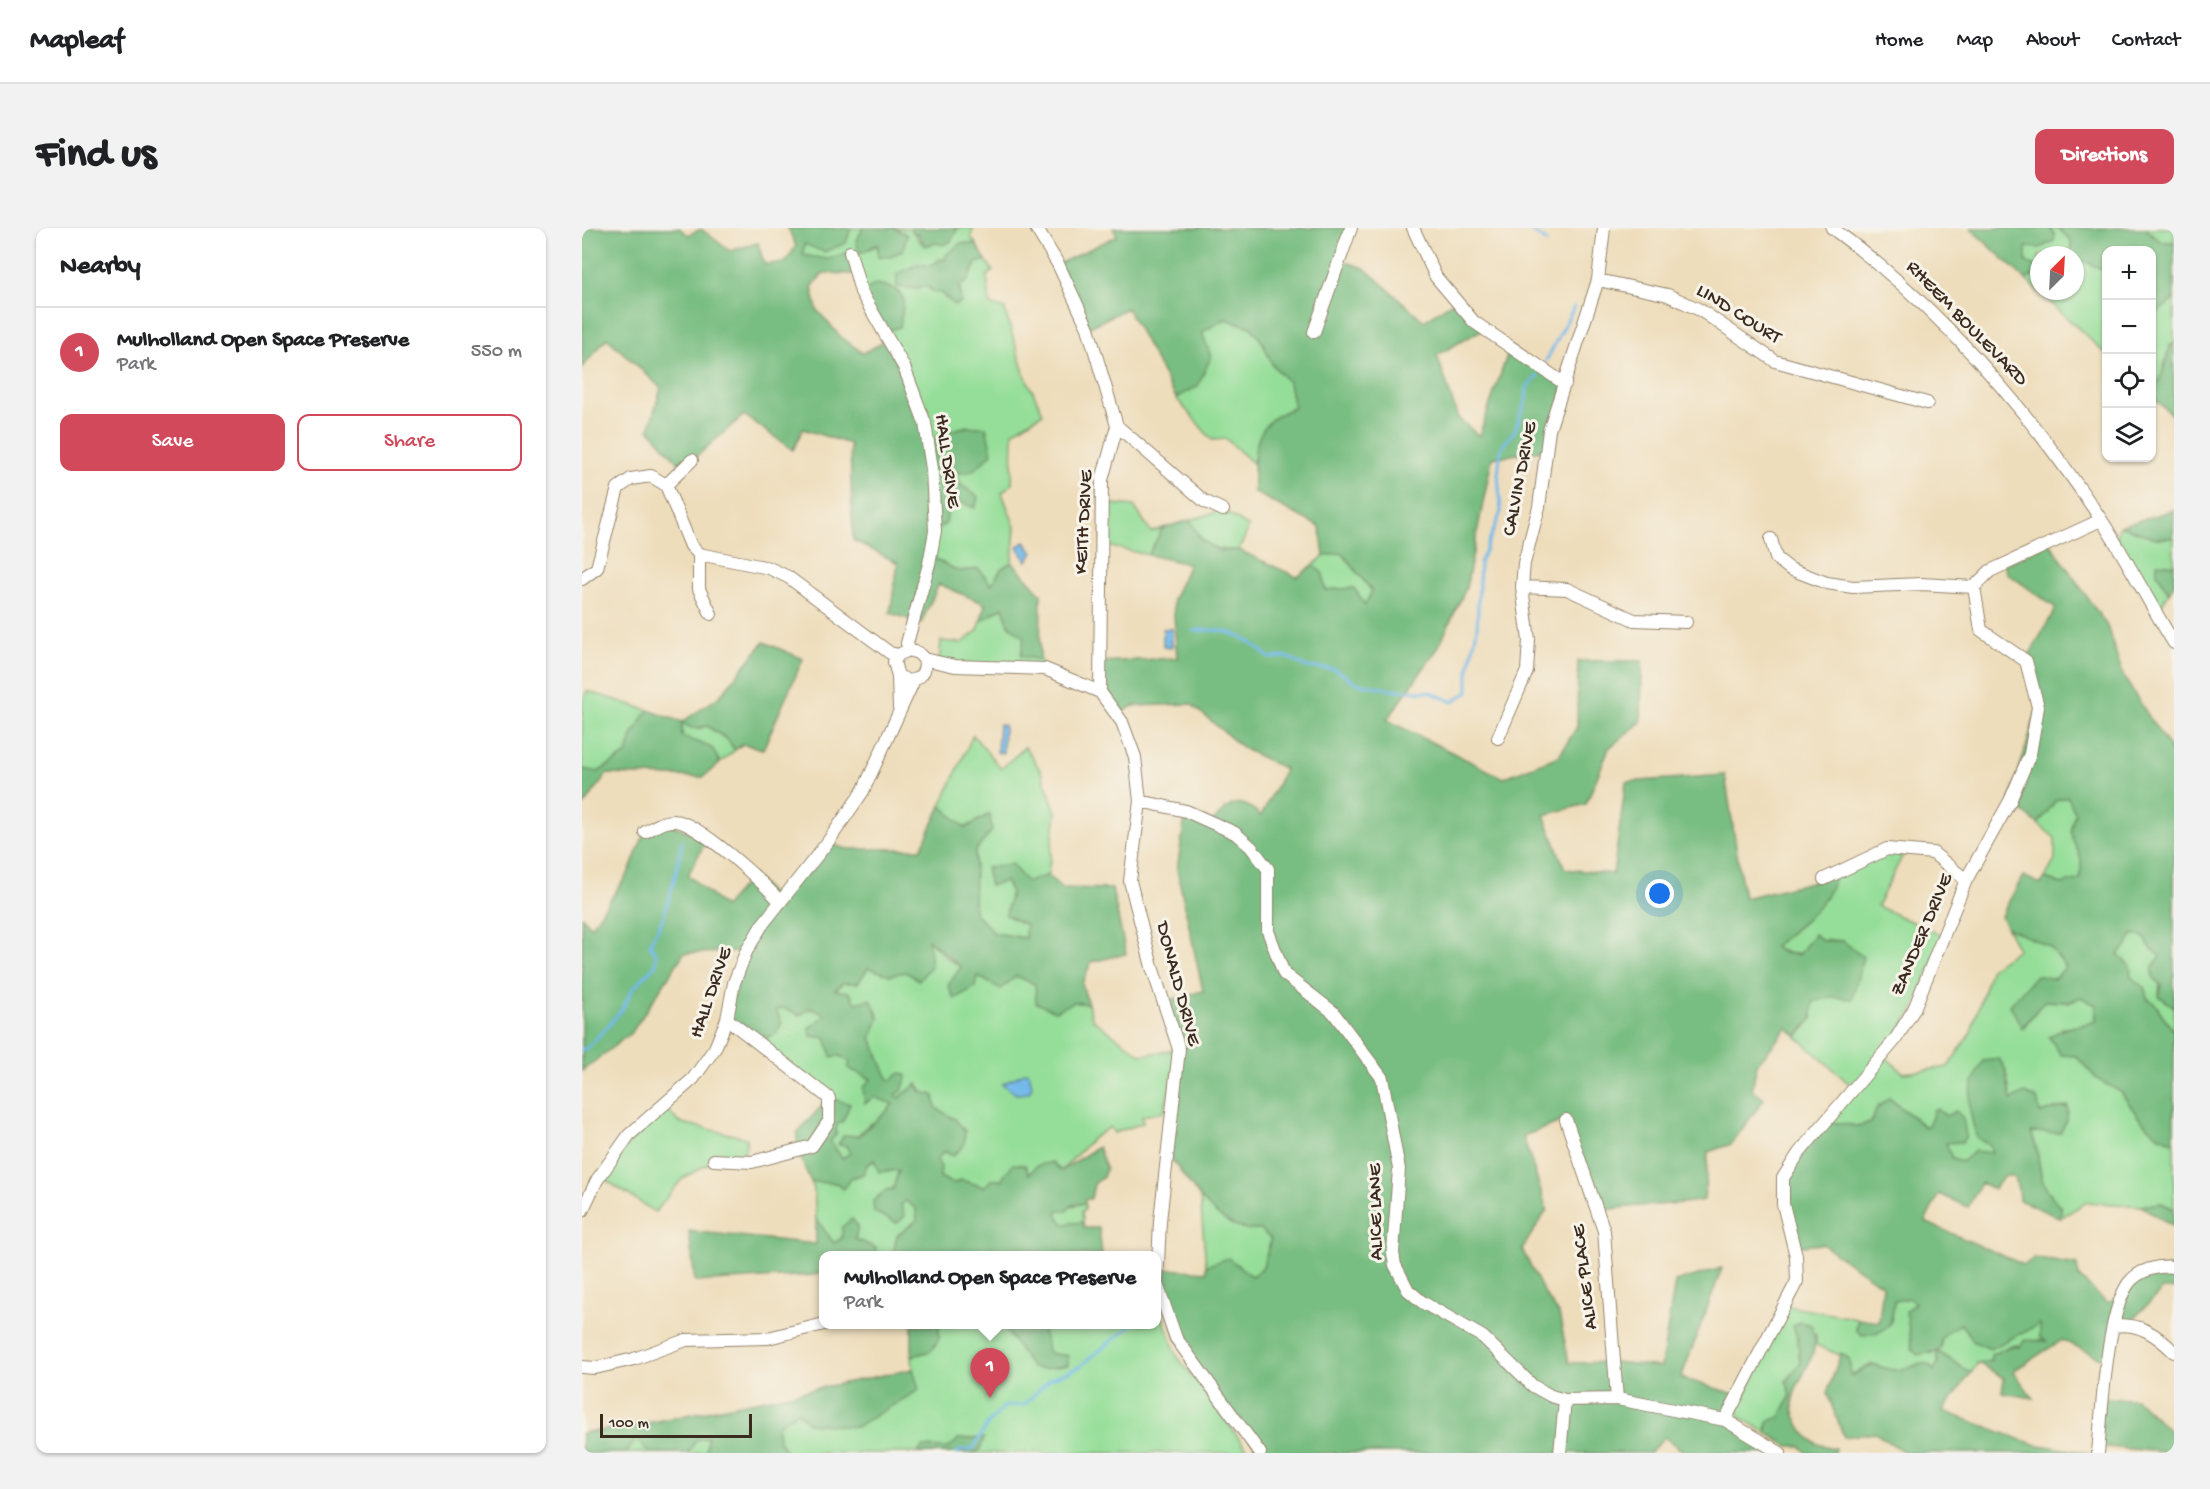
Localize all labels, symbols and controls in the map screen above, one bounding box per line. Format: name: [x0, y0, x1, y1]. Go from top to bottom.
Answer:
text: Mapleaf: [30, 25, 124, 58]
text: Home: [1875, 29, 1923, 54]
text: Map: [1956, 29, 1993, 54]
text: About: [2026, 29, 2079, 54]
text: Contact: [2112, 29, 2180, 54]
button: Directions: [2035, 129, 2174, 184]
text: Find us: [36, 132, 156, 181]
north arrow: [2030, 246, 2084, 300]
map controls: [2102, 246, 2156, 462]
button: +: [2102, 246, 2156, 300]
text: Nearby: [60, 252, 141, 283]
street label: RHEEM BOULEVARD: [1900, 256, 2032, 392]
street label: LIND COURT: [1691, 280, 1786, 351]
button: −: [2102, 300, 2156, 354]
text: Mulholland Open Space Preserve: [117, 328, 409, 354]
text: 1: [75, 341, 84, 364]
text: 550 m: [471, 341, 522, 364]
text: Park: [117, 354, 155, 377]
button: locate: [2102, 354, 2156, 408]
button: layers: [2102, 408, 2156, 462]
street label: HALL DRIVE: [928, 413, 964, 511]
button: Save: [60, 414, 285, 471]
button: Share: [297, 414, 522, 471]
street label: CALVIN DRIVE: [1499, 419, 1544, 538]
street label: KEITH DRIVE: [1071, 468, 1099, 575]
street label: ZANDER DRIVE: [1887, 869, 1960, 1000]
your location: [1645, 879, 1674, 908]
street label: DONALD DRIVE: [1149, 918, 1205, 1050]
street label: HALL DRIVE: [686, 943, 739, 1041]
street label: ALICE LANE: [1365, 1162, 1389, 1260]
street label: ALICE PLACE: [1568, 1222, 1604, 1331]
popup: [819, 1251, 1161, 1329]
text: Mulholland Open Space Preserve: [844, 1266, 1136, 1292]
text: Park: [844, 1292, 882, 1315]
pin: 1: [970, 1348, 1010, 1398]
scale bar: [600, 1411, 752, 1438]
text: 100 m: [609, 1415, 649, 1434]

